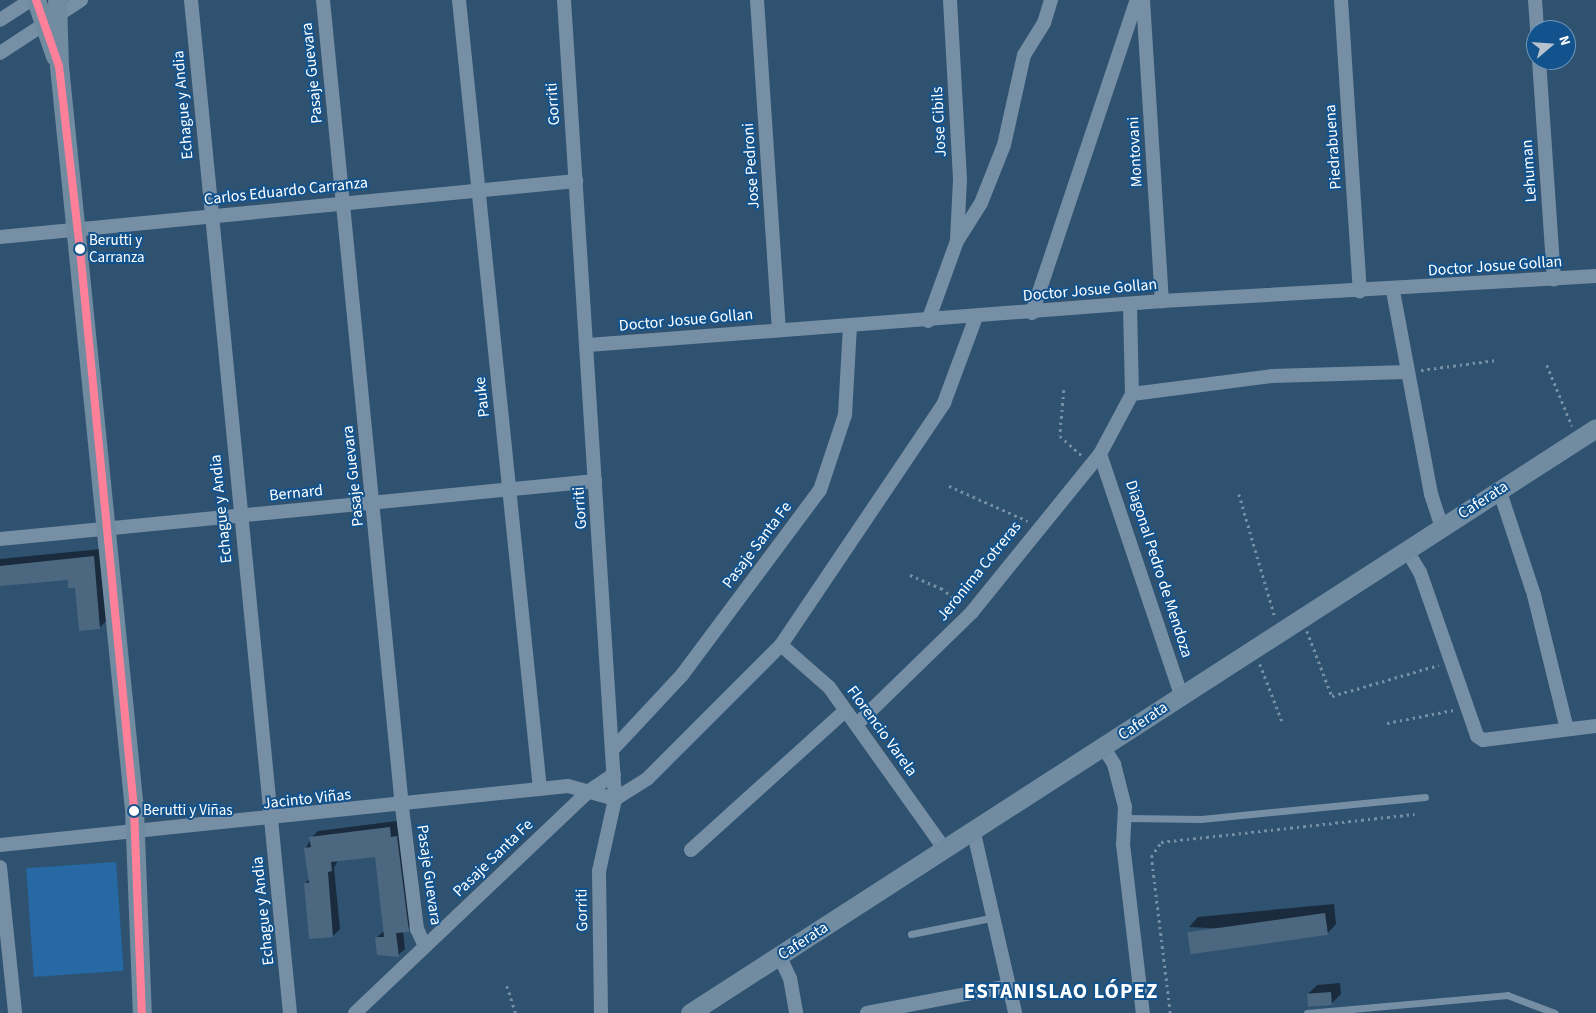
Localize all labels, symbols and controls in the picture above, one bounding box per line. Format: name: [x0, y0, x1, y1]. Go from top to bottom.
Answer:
north arrow: [1526, 20, 1576, 70]
street label: Pasaje Guevara: [297, 22, 327, 124]
text: N: [1553, 33, 1575, 48]
street label: Echague y Andia: [169, 50, 197, 160]
street label: Gorriti: [542, 82, 564, 126]
street label: Jose Cibils: [928, 86, 950, 158]
street label: Piedrabuena: [1320, 104, 1346, 190]
street label: Montovani: [1124, 116, 1146, 188]
street label: Jose Pedroni: [738, 122, 764, 210]
street label: Lehuman: [1517, 139, 1541, 203]
street label: Carlos Eduardo Carranza: [203, 173, 369, 209]
place label: Berutti y Carranza: [89, 231, 145, 266]
marker: Berutti y Carranza: [75, 244, 85, 254]
street label: Doctor Josue Gollan: [1427, 252, 1563, 280]
street label: Doctor Josue Gollan: [1022, 275, 1158, 305]
street label: Doctor Josue Gollan: [618, 305, 754, 335]
street label: Pauke: [470, 376, 494, 418]
street label: Pasaje Guevara: [338, 425, 368, 527]
street label: Echague y Andia: [206, 454, 236, 564]
street label: Caferata: [1454, 477, 1512, 523]
street label: Diagonal Pedro de Mendoza: [1121, 478, 1197, 660]
street label: Bernard: [268, 481, 324, 505]
street label: Gorriti: [569, 486, 591, 530]
street label: Pasaje Santa Fe: [718, 498, 796, 592]
street label: Jeronima Cotreras: [933, 517, 1025, 625]
street label: Florencio Varela: [843, 682, 921, 780]
street label: Caferata: [1115, 697, 1171, 745]
street label: Jacinto Viñas: [262, 785, 352, 813]
place label: Berutti y Viñas: [143, 802, 233, 820]
marker: Berutti y Viñas: [129, 806, 139, 816]
street label: Pasaje Santa Fe: [449, 815, 537, 901]
street label: Pasaje Guevara: [412, 823, 446, 927]
street label: Echague y Andia: [248, 856, 278, 966]
street label: Gorriti: [572, 888, 592, 932]
street label: Caferata: [774, 918, 832, 964]
district label: ESTANISLAO LÓPEZ: [962, 978, 1160, 1004]

